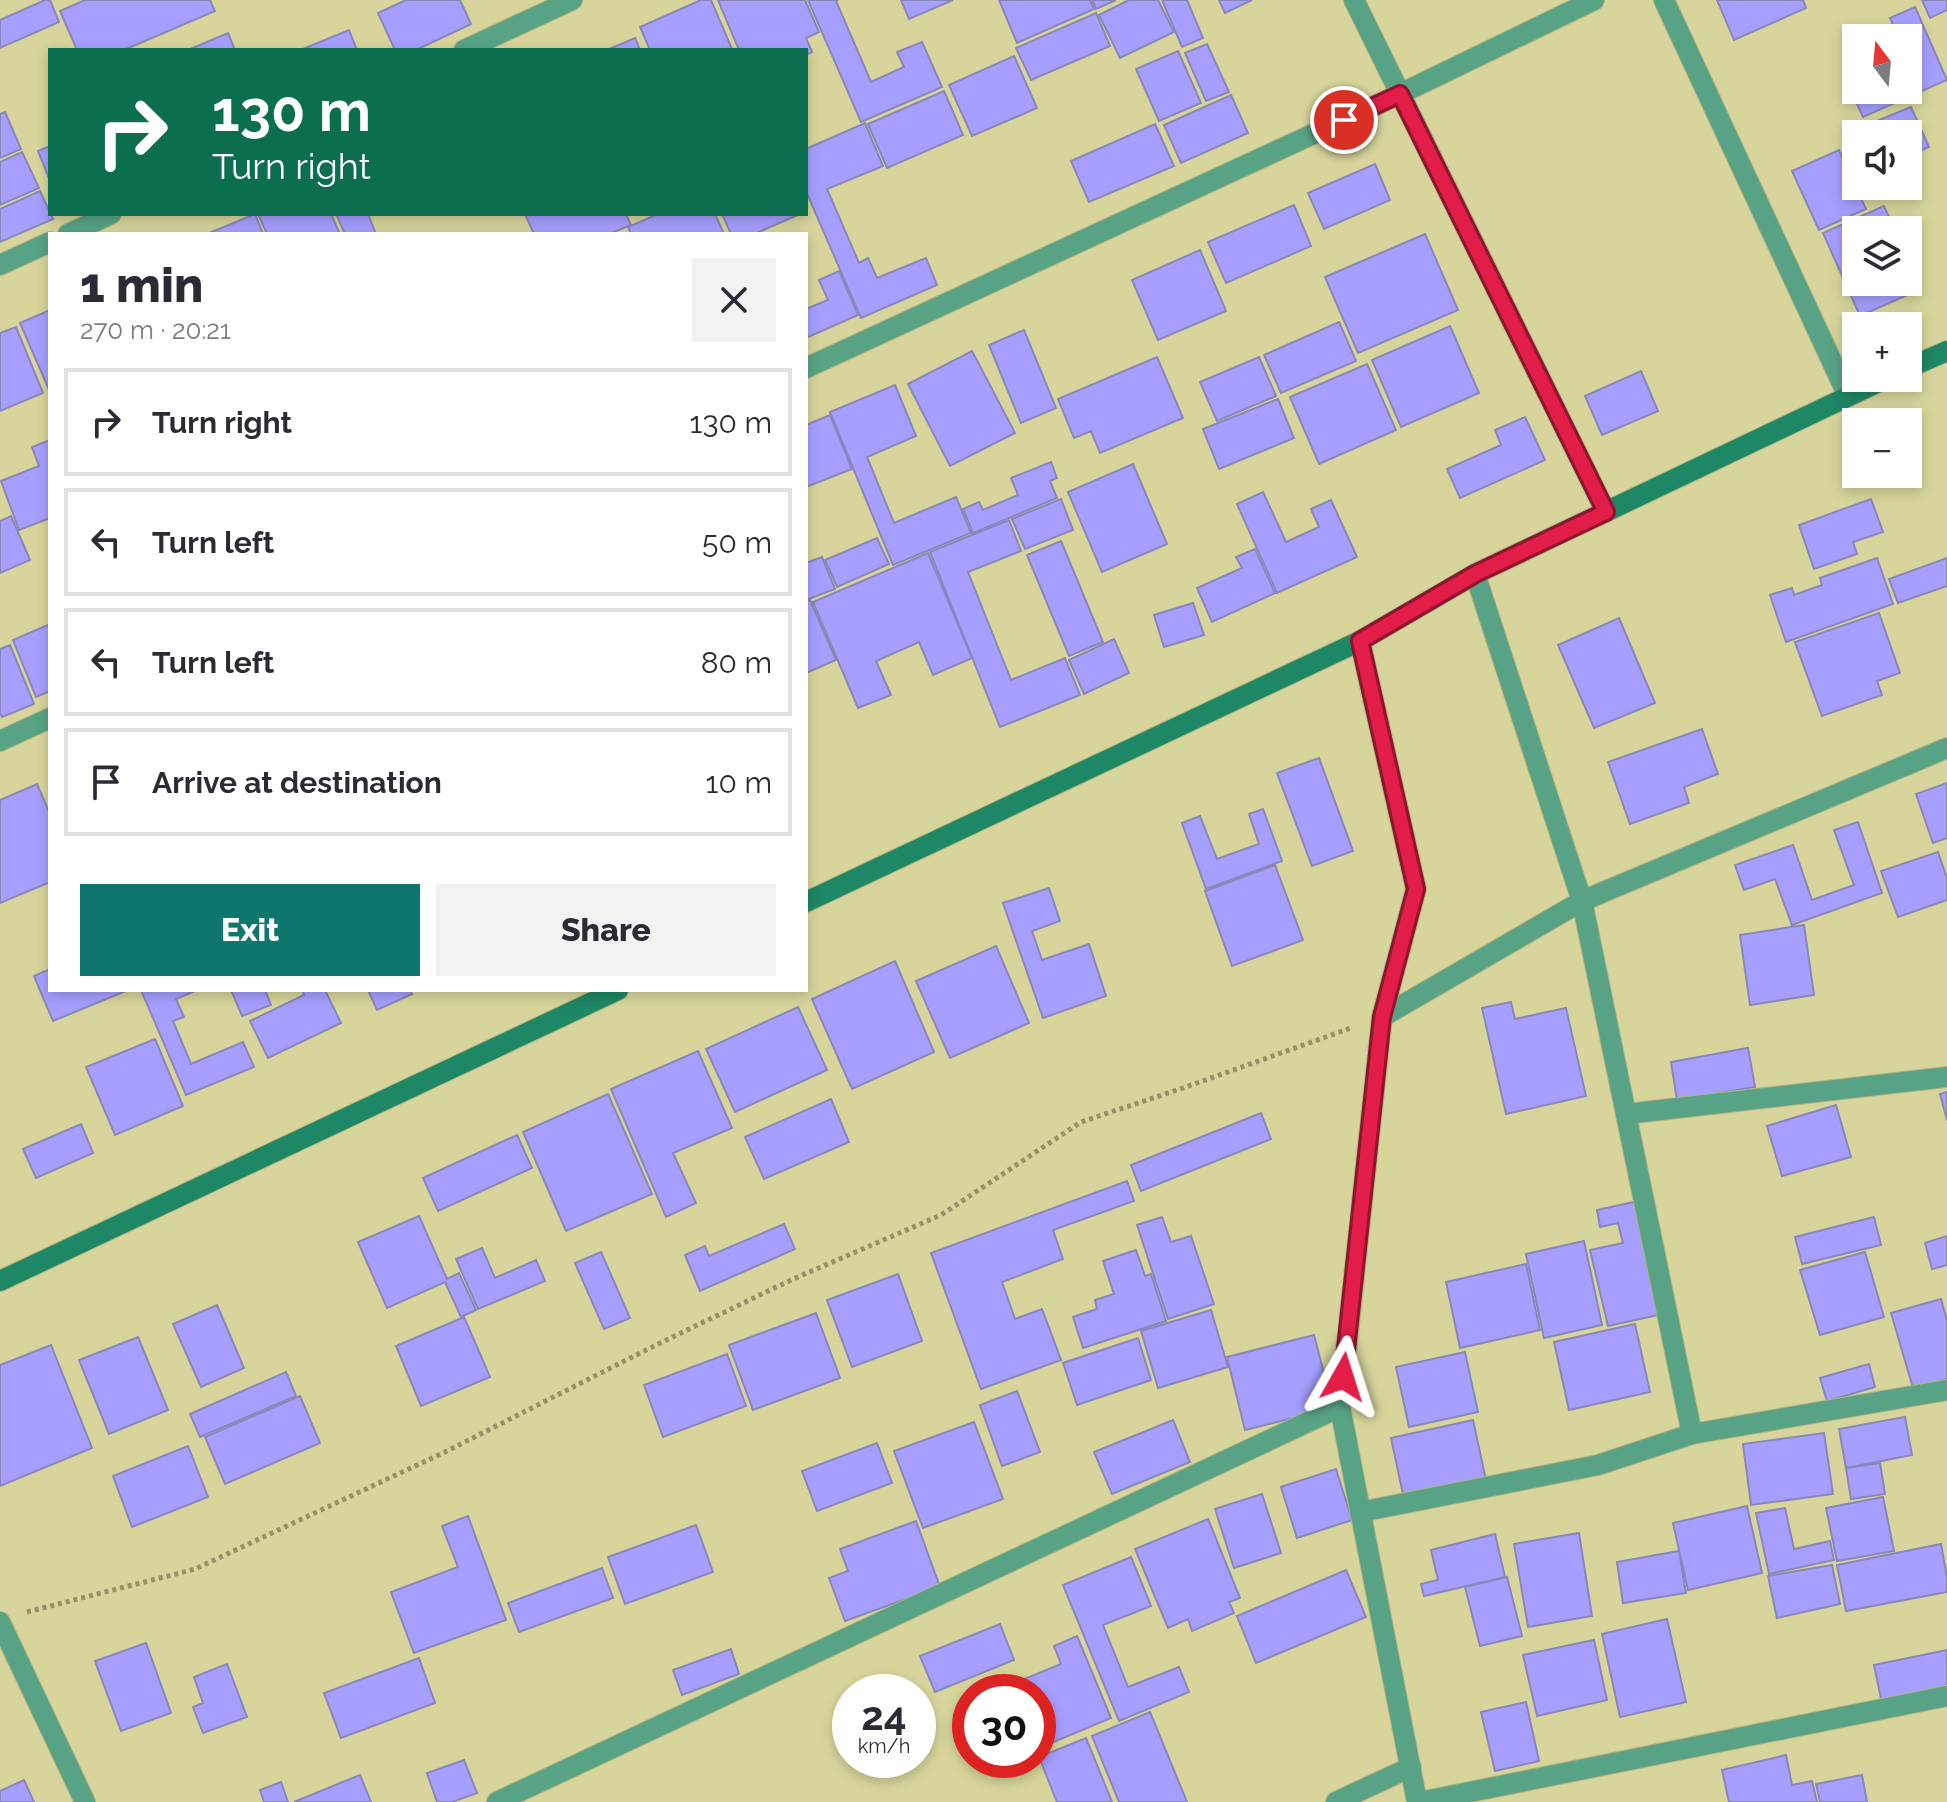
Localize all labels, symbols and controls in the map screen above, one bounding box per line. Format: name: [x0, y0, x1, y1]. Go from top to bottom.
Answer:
north arrow: [1842, 24, 1922, 104]
map controls: [1842, 24, 1922, 488]
text: 130 m: [212, 78, 371, 144]
icon: right: [80, 80, 184, 184]
pin: [1310, 86, 1378, 154]
icon: arrive: [1322, 98, 1366, 142]
button: sound: [1842, 120, 1922, 200]
text: Turn right: [212, 145, 371, 187]
button: layers: [1842, 216, 1922, 296]
text: 1 min: [80, 257, 203, 313]
button: close: [692, 258, 776, 342]
button: +: [1842, 312, 1922, 392]
text: 270 m · 20:21: [80, 315, 231, 345]
icon: right: [84, 400, 128, 444]
text: Turn right: [152, 405, 292, 440]
text: 130 m: [690, 405, 772, 440]
button: −: [1842, 408, 1922, 488]
icon: left: [84, 520, 128, 564]
text: Turn left: [152, 525, 274, 560]
text: 50 m: [702, 525, 772, 560]
icon: left: [84, 640, 128, 684]
text: Turn left: [152, 645, 274, 680]
text: 80 m: [701, 645, 772, 680]
icon: arrive: [84, 760, 128, 804]
text: Arrive at destination: [152, 765, 442, 800]
text: 10 m: [706, 765, 772, 800]
button: Exit: [80, 884, 420, 976]
button: Share: [436, 884, 776, 976]
position arrow: [1301, 1335, 1385, 1419]
speed limit sign: 30: [952, 1674, 1056, 1778]
text: 24: [861, 1692, 907, 1739]
text: km/h: [858, 1734, 910, 1758]

